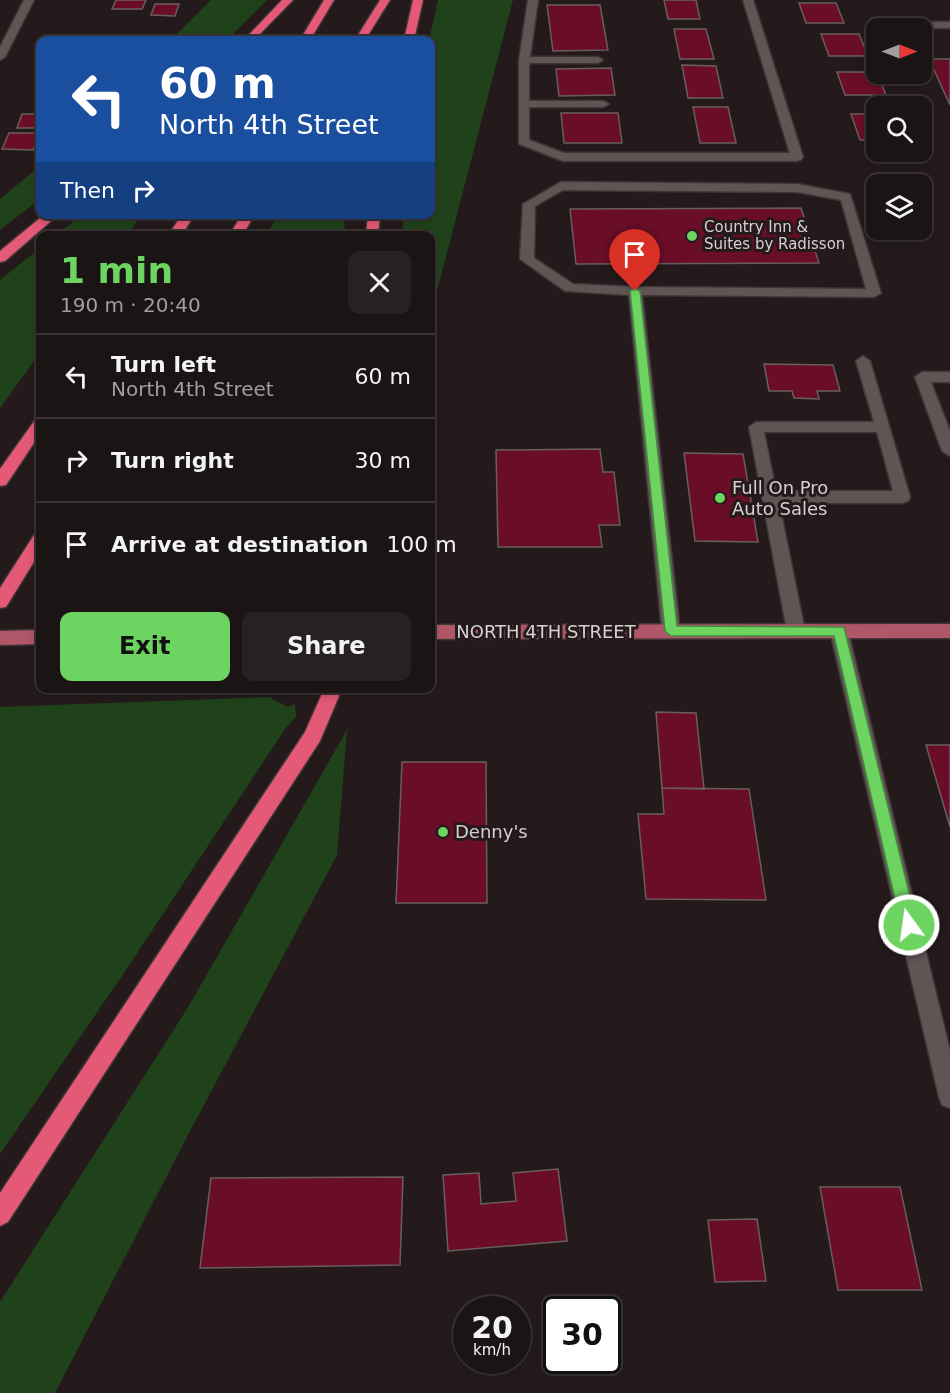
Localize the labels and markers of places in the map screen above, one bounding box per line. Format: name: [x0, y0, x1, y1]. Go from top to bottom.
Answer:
place label: Country Inn & Suites by Radisson: [704, 218, 845, 253]
pin: [609, 229, 660, 291]
marker: Country Inn & Suites by Radisson: [685, 229, 699, 243]
place label: Full On Pro Auto Sales: [732, 477, 828, 519]
marker: Full On Pro Auto Sales: [713, 491, 727, 505]
place label: Denny's: [455, 821, 528, 842]
marker: Denny's: [436, 825, 450, 839]

